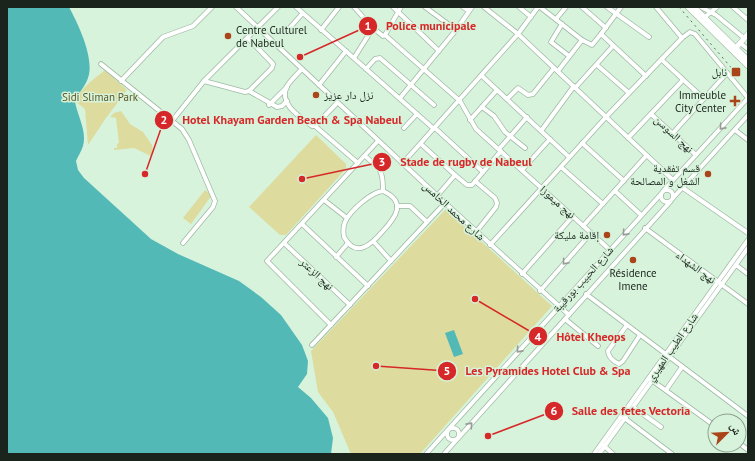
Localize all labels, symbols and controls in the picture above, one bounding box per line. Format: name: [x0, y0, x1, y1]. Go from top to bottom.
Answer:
callout: Police municipale: [358, 14, 484, 38]
text: 1: [365, 18, 371, 33]
text: Police municipale: [386, 18, 476, 33]
place label: Centre Culturel de Nabeul: [236, 23, 308, 50]
marker: Centre Culturel de Nabeul: [223, 31, 233, 41]
place label: نابل: [712, 65, 727, 79]
marker: نابل: [730, 66, 742, 78]
place label: نزل دار عزيز: [323, 88, 374, 102]
place label: Immeuble City Center: [675, 88, 726, 115]
park label: Sidi Sliman Park: [62, 90, 139, 104]
marker: نزل دار عزيز: [311, 90, 321, 100]
marker: Immeuble City Center: [729, 95, 741, 107]
callout: Hotel Khayam Garden Beach & Spa Nabeul: [154, 108, 410, 132]
text: 2: [161, 112, 167, 127]
text: Hotel Khayam Garden Beach & Spa Nabeul: [182, 112, 402, 127]
street label: نهج السوسن: [651, 112, 697, 156]
one-way arrow: [719, 122, 726, 129]
callout: Stade de rugby de Nabeul: [372, 150, 540, 174]
text: 3: [379, 154, 385, 169]
text: Stade de rugby de Nabeul: [400, 154, 532, 169]
place label: قسم تفقدية الشغل و المصالحة: [630, 161, 700, 188]
marker: قسم تفقدية الشغل و المصالحة: [703, 169, 713, 179]
street label: شارع محمد الخامس: [420, 179, 488, 243]
street label: نهج ميموزا: [537, 182, 579, 222]
place label: إقامة مليكة: [554, 228, 599, 243]
one-way arrow: [622, 228, 629, 236]
marker: إقامة مليكة: [602, 230, 612, 240]
street label: شارع الحبيب بورقيبة: [550, 243, 616, 315]
street label: نهج الشهداء: [673, 247, 719, 287]
street label: نهج الزعتر: [297, 254, 337, 293]
marker: Résidence Imene: [628, 255, 638, 265]
one-way arrow: [563, 257, 570, 264]
place label: Résidence Imene: [609, 266, 657, 293]
street label: شارع الطيب المهيري: [643, 310, 702, 385]
callout: Hôtel Kheops: [528, 324, 633, 348]
text: 4: [535, 329, 542, 344]
text: Hôtel Kheops: [556, 329, 626, 344]
one-way arrow: [517, 346, 524, 353]
callout: Les Pyramides Hotel Club & Spa: [437, 359, 638, 383]
text: 5: [444, 363, 450, 378]
text: Les Pyramides Hotel Club & Spa: [466, 363, 631, 378]
callout: Salle des fetes Vectoria: [544, 399, 699, 423]
text: 6: [551, 403, 558, 418]
text: Salle des fetes Vectoria: [572, 403, 690, 418]
north arrow: [707, 413, 747, 453]
text: ش: [726, 421, 745, 438]
one-way arrow: [465, 422, 472, 430]

